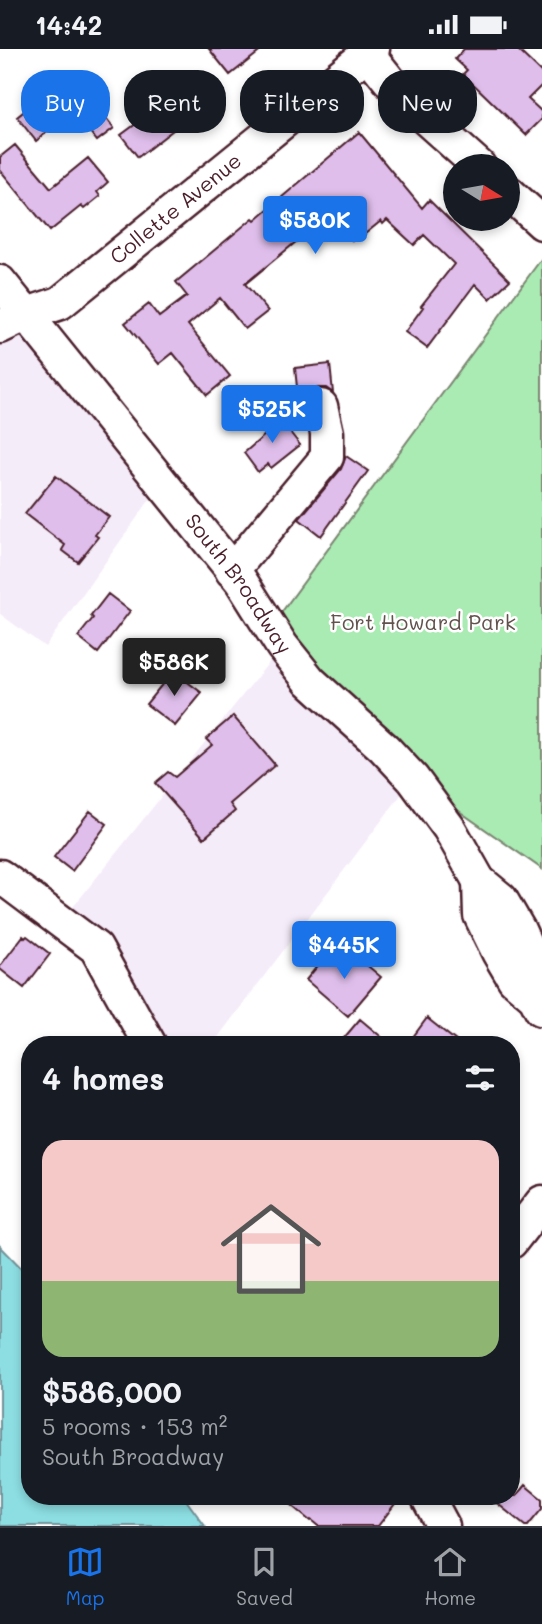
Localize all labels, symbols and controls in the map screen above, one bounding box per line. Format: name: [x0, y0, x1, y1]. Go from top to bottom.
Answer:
text: 14:42: [35, 8, 102, 42]
chip: Buy: [21, 70, 110, 133]
chip: Rent: [124, 70, 226, 133]
chip: Filters: [240, 70, 364, 133]
chip: New: [378, 70, 477, 133]
street label: Collette Avenue: [104, 146, 246, 269]
north arrow: [443, 154, 520, 231]
map controls: [443, 154, 520, 231]
pin: $580K: [266, 197, 364, 256]
text: $580K: [279, 204, 351, 234]
pin: $525K: [223, 385, 321, 445]
text: $525K: [237, 393, 307, 423]
street label: South Broadway: [180, 508, 298, 659]
park label: Fort Howard Park: [330, 608, 516, 635]
pin: $586K: [125, 639, 223, 698]
text: $586K: [139, 646, 209, 676]
pin: $445K: [295, 921, 393, 981]
text: $445K: [308, 929, 380, 959]
text: 4 homes: [42, 1058, 164, 1098]
icon: filters: [461, 1059, 499, 1097]
icon: home: [208, 1186, 334, 1312]
text: $586,000: [42, 1371, 182, 1411]
text: 5 rooms · 153 m²: [42, 1411, 227, 1441]
text: South Broadway: [42, 1441, 224, 1471]
tab: Map: [66, 1543, 105, 1610]
tab: Saved: [236, 1543, 293, 1610]
tab: Home: [424, 1543, 476, 1610]

